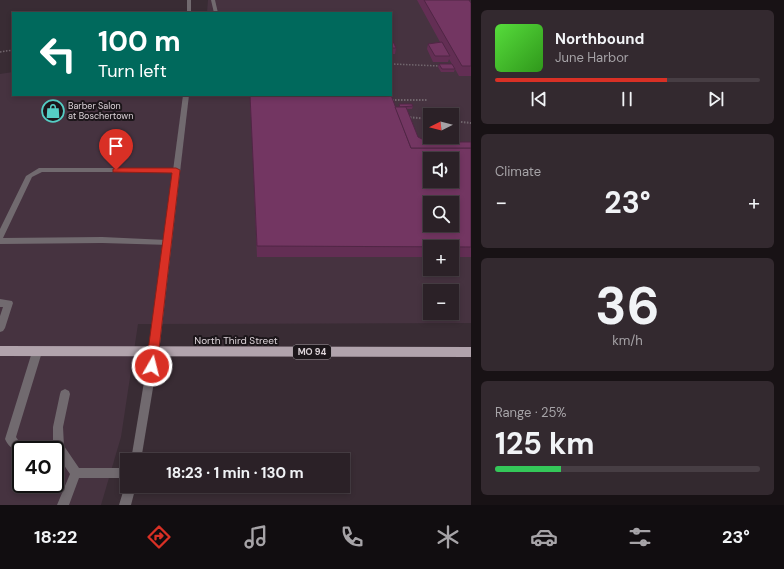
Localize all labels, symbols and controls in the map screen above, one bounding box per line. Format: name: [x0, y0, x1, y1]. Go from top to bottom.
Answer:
text: 100 m: [98, 23, 181, 60]
icon: left: [32, 28, 84, 80]
text: Northbound: [555, 29, 644, 49]
text: June Harbor: [555, 49, 629, 66]
text: Turn left: [98, 59, 167, 83]
icon: previous: [528, 88, 550, 110]
icon: pause: [616, 88, 638, 110]
icon: next: [705, 88, 727, 110]
shop icon: Barber Salon at Boschertown: [40, 98, 66, 124]
place label: Barber Salon at Boschertown: [68, 100, 133, 122]
north arrow: [423, 108, 459, 144]
map controls: [423, 108, 459, 320]
pin: [99, 129, 133, 170]
icon: arrive: [105, 135, 127, 157]
button: sound: [423, 152, 459, 188]
text: Climate: [495, 163, 541, 180]
text: 23°: [604, 183, 651, 222]
text: −: [495, 188, 507, 217]
text: +: [748, 188, 760, 217]
button: search: [423, 196, 459, 232]
button: +: [423, 240, 459, 276]
text: 36: [595, 272, 660, 340]
button: −: [423, 284, 459, 320]
text: km/h: [612, 332, 643, 349]
street label: North Third Street: [194, 334, 278, 347]
position arrow: [131, 345, 173, 387]
road number: MO 94: [293, 345, 331, 359]
text: Range · 25%: [495, 404, 567, 421]
text: 125 km: [495, 424, 595, 463]
speed limit sign: 40: [12, 441, 64, 493]
text: 18:23 · 1 min · 130 m: [166, 463, 304, 483]
icon: directions: [145, 523, 173, 551]
icon: music: [242, 523, 270, 551]
icon: phone: [338, 523, 366, 551]
icon: climate: [434, 523, 462, 551]
icon: car: [530, 523, 558, 551]
icon: filters: [626, 523, 654, 551]
text: 18:22: [34, 525, 77, 549]
text: 23°: [722, 525, 750, 549]

